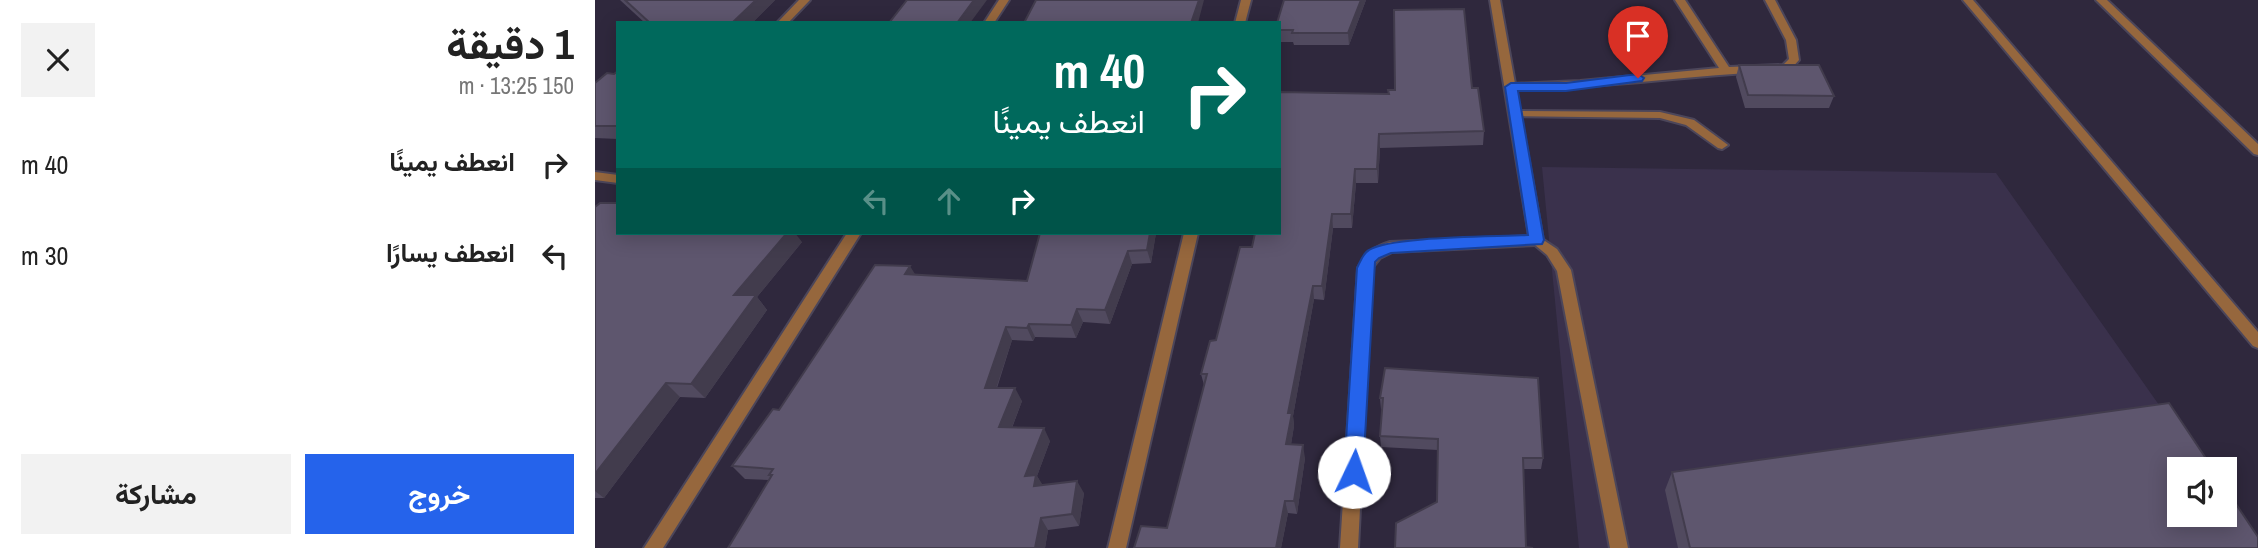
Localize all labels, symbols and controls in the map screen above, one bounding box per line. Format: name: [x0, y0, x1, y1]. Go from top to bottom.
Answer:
pin: [1608, 6, 1668, 78]
text: 1 دقيقة: [446, 16, 574, 72]
icon: arrive: [1619, 17, 1657, 55]
button: close: [21, 23, 95, 97]
text: 40 m: [1053, 37, 1145, 103]
icon: right: [1169, 49, 1260, 140]
text: 150 m · 13:25: [459, 70, 574, 101]
text: انعطف يمينًا: [992, 100, 1145, 143]
text: انعطف يمينًا: [389, 144, 515, 179]
icon: right: [536, 146, 574, 184]
text: 40 m: [21, 147, 68, 182]
icon: left: [857, 182, 895, 220]
icon: ahead: [930, 182, 968, 220]
icon: right: [1003, 182, 1041, 220]
text: انعطف يسارًا: [386, 235, 515, 270]
icon: left: [536, 237, 574, 275]
text: 30 m: [21, 238, 68, 273]
position arrow: [1317, 435, 1391, 509]
button: مشاركة: [21, 454, 291, 534]
button: خروج: [305, 454, 574, 534]
map controls: [2167, 457, 2237, 527]
button: sound: [2167, 457, 2237, 527]

